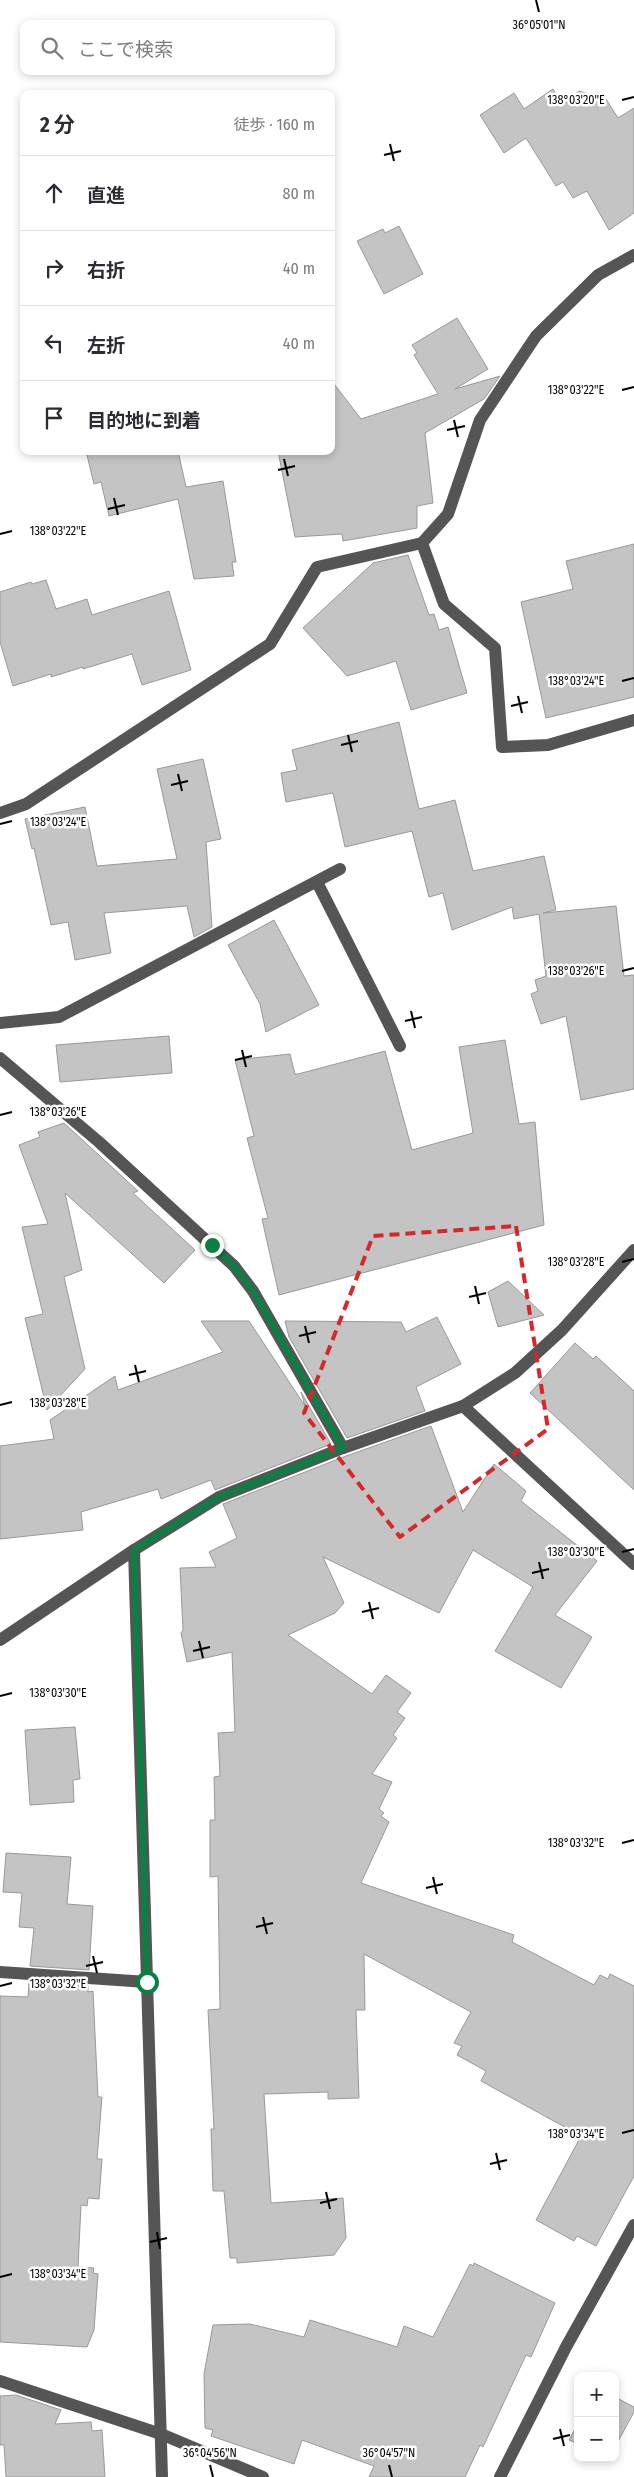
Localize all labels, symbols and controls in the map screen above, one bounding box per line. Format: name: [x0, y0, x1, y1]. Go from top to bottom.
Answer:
text: 36°05'01"N: [512, 18, 566, 32]
search box: [20, 20, 335, 75]
icon: search: [38, 34, 66, 62]
text: ここで検索: [78, 38, 173, 61]
text: 138°03'20"E: [547, 93, 605, 107]
text: 2 分: [40, 112, 75, 138]
text: 徒歩 · 160 m: [234, 115, 315, 134]
icon: ahead: [40, 179, 68, 207]
text: 直進: [87, 184, 125, 207]
text: 80 m: [283, 184, 315, 203]
icon: right: [40, 254, 68, 282]
text: 右折: [87, 259, 125, 282]
text: 40 m: [283, 259, 315, 278]
icon: left: [40, 329, 68, 357]
text: 左折: [87, 334, 125, 357]
text: 40 m: [283, 334, 315, 353]
text: 138°03'22"E: [548, 383, 605, 397]
icon: arrive: [40, 404, 68, 432]
text: 目的地に到着: [87, 409, 201, 432]
text: 138°03'22"E: [30, 524, 87, 538]
text: 138°03'24"E: [548, 674, 604, 688]
text: 138°03'24"E: [30, 815, 86, 829]
text: 138°03'26"E: [548, 964, 605, 978]
text: 138°03'26"E: [30, 1105, 87, 1119]
route end: [201, 1234, 224, 1257]
text: 138°03'28"E: [548, 1255, 605, 1269]
text: 138°03'28"E: [30, 1396, 87, 1410]
text: 138°03'30"E: [547, 1545, 605, 1559]
text: 138°03'30"E: [29, 1686, 87, 1700]
text: 138°03'32"E: [548, 1836, 605, 1850]
route start: [136, 1971, 159, 1994]
text: 138°03'32"E: [30, 1977, 87, 1991]
text: 138°03'34"E: [548, 2127, 605, 2141]
text: 138°03'34"E: [30, 2267, 87, 2281]
map controls: [574, 2372, 619, 2462]
button: +: [574, 2372, 619, 2417]
button: −: [574, 2417, 619, 2462]
text: 36°04'56"N: [183, 2446, 237, 2460]
text: 36°04'57"N: [363, 2446, 415, 2460]

